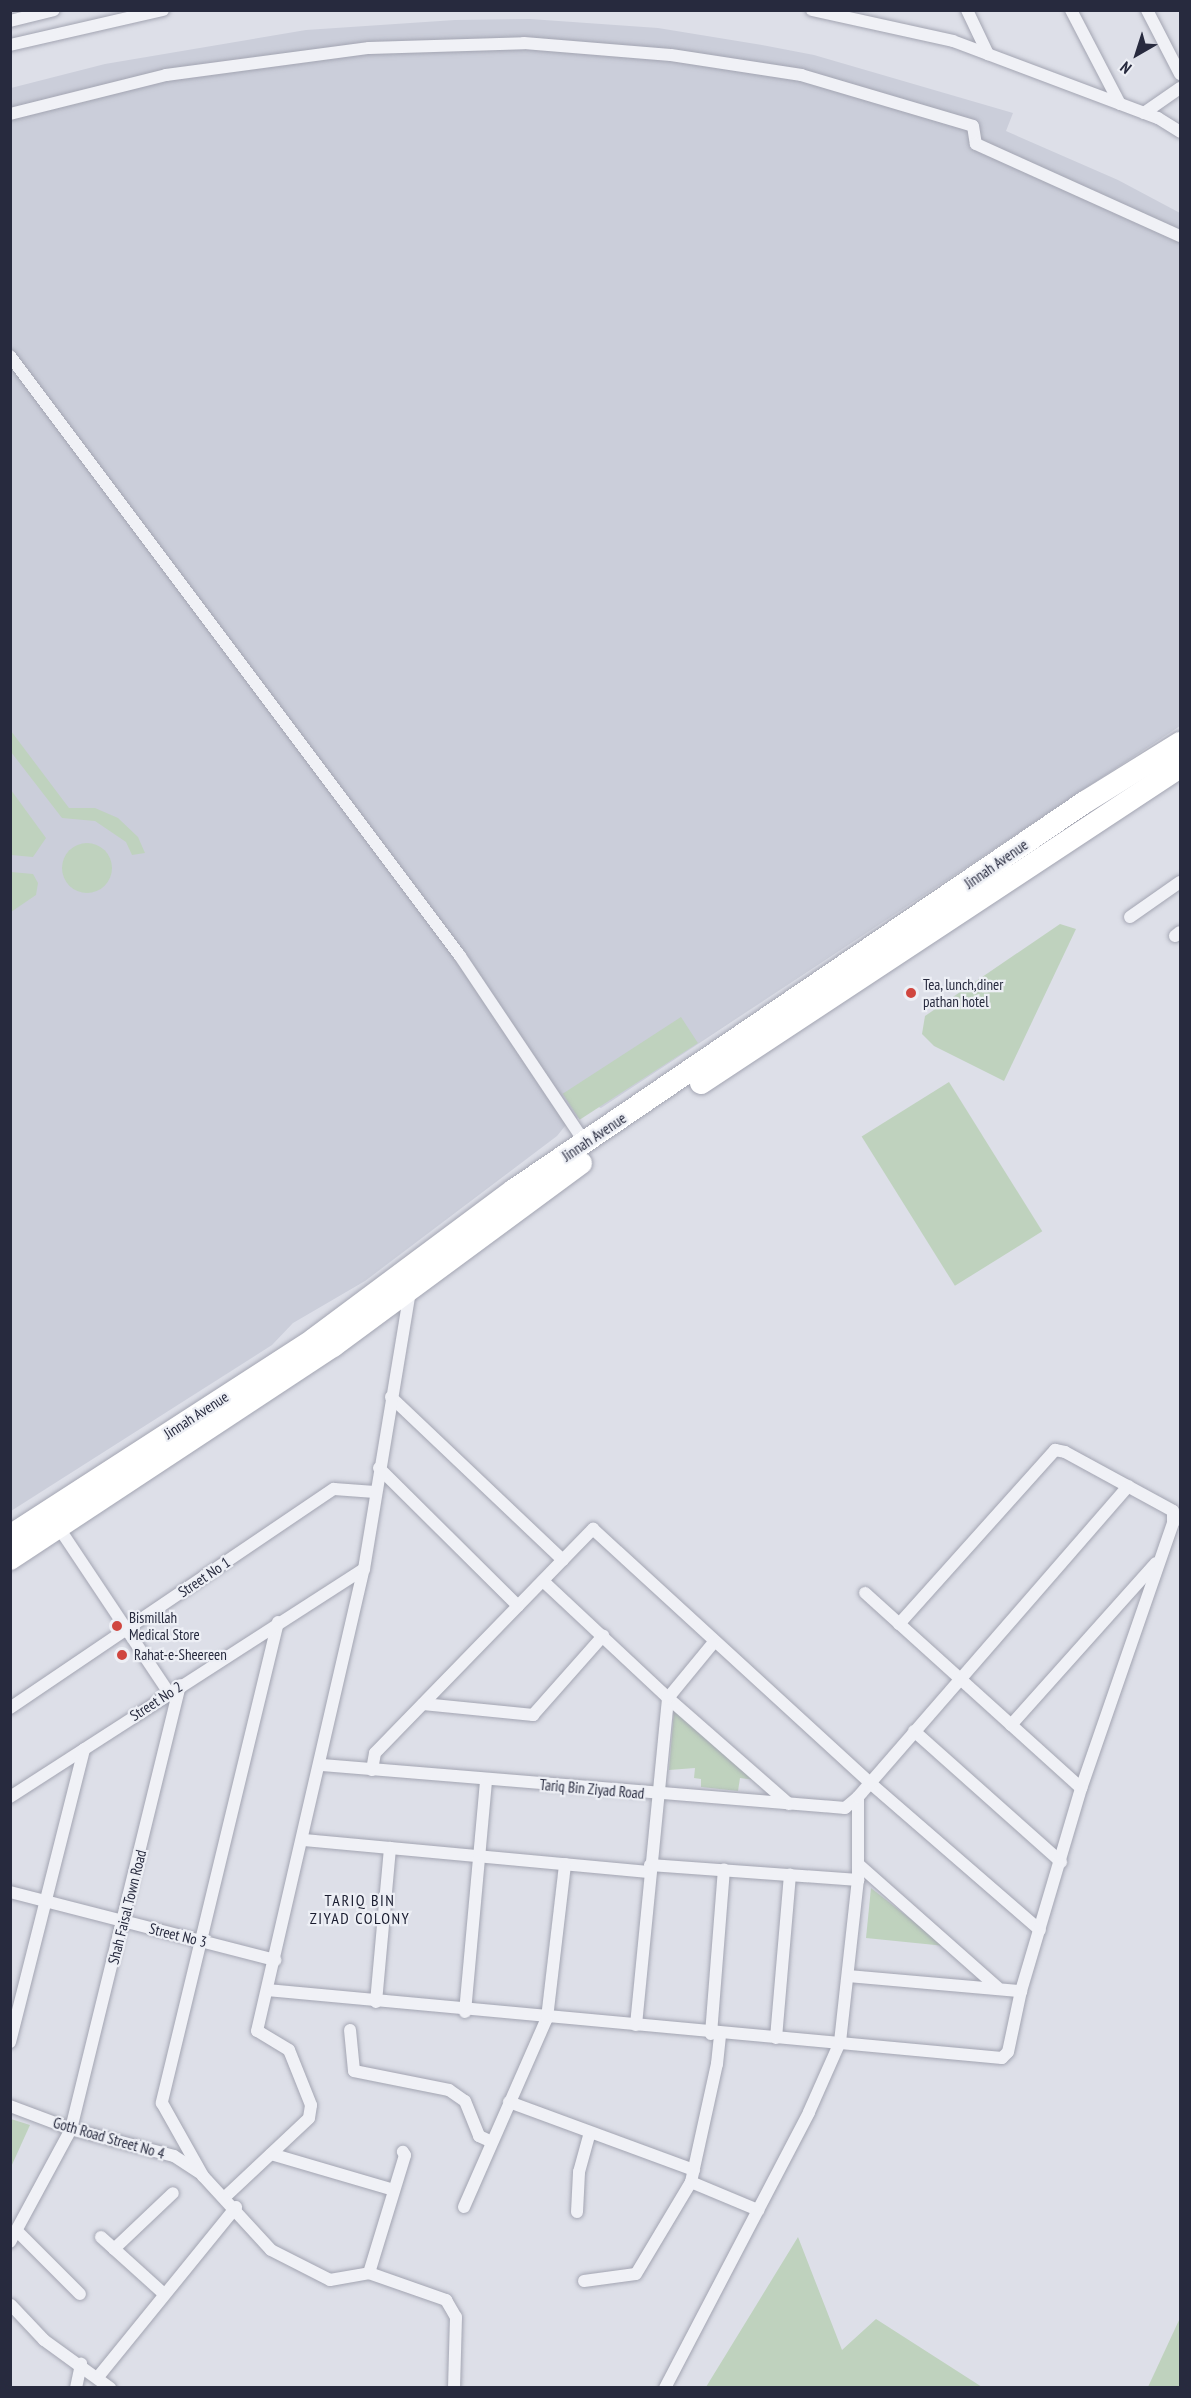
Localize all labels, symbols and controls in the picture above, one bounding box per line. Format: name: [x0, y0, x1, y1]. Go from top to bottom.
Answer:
north arrow: [1107, 24, 1167, 84]
text: N: [1116, 58, 1135, 78]
street label: Jinnah Avenue: [961, 835, 1031, 893]
place label: Tea, lunch,diner pathan hotel: [923, 975, 1004, 1010]
marker: Tea, lunch,diner pathan hotel: [904, 986, 918, 1000]
street label: Jinnah Avenue: [558, 1109, 630, 1165]
street label: Jinnah Avenue: [160, 1387, 232, 1443]
street label: Street No 1: [175, 1553, 233, 1601]
place label: Bismillah Medical Store: [129, 1608, 200, 1643]
marker: Bismillah Medical Store: [110, 1619, 124, 1633]
place label: Rahat-e-Sheereen: [134, 1646, 227, 1664]
marker: Rahat-e-Sheereen: [115, 1648, 129, 1662]
street label: Street No 2: [126, 1677, 186, 1725]
street label: Tariq Bin Ziyad Road: [539, 1775, 645, 1803]
street label: Shah Faisal Town Road: [104, 1848, 150, 1966]
district label: TARIQ BIN ZIYAD COLONY: [310, 1890, 410, 1928]
street label: Street No 3: [147, 1919, 209, 1951]
street label: Goth Road Street No 4: [51, 2113, 167, 2163]

